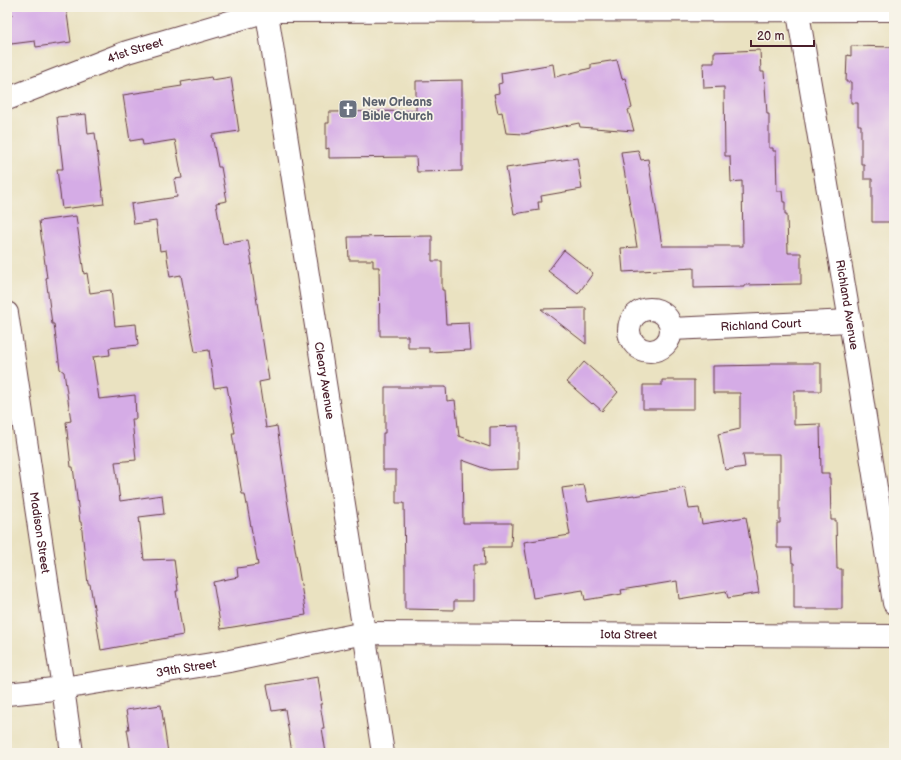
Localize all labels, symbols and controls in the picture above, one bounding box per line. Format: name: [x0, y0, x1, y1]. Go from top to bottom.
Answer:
scale bar: [751, 22, 814, 48]
text: 20 m: [757, 29, 784, 44]
street label: 41st Street: [105, 34, 165, 67]
place label: New Orleans Bible Church: [362, 95, 433, 124]
church icon: New Orleans Bible Church: [337, 98, 359, 120]
street label: Richland Avenue: [832, 259, 862, 351]
street label: Richland Court: [720, 316, 802, 334]
street label: Cleary Avenue: [311, 341, 338, 420]
street label: Madison Street: [26, 491, 53, 575]
street label: Iota Street: [600, 627, 657, 642]
street label: 39th Street: [155, 656, 218, 680]

